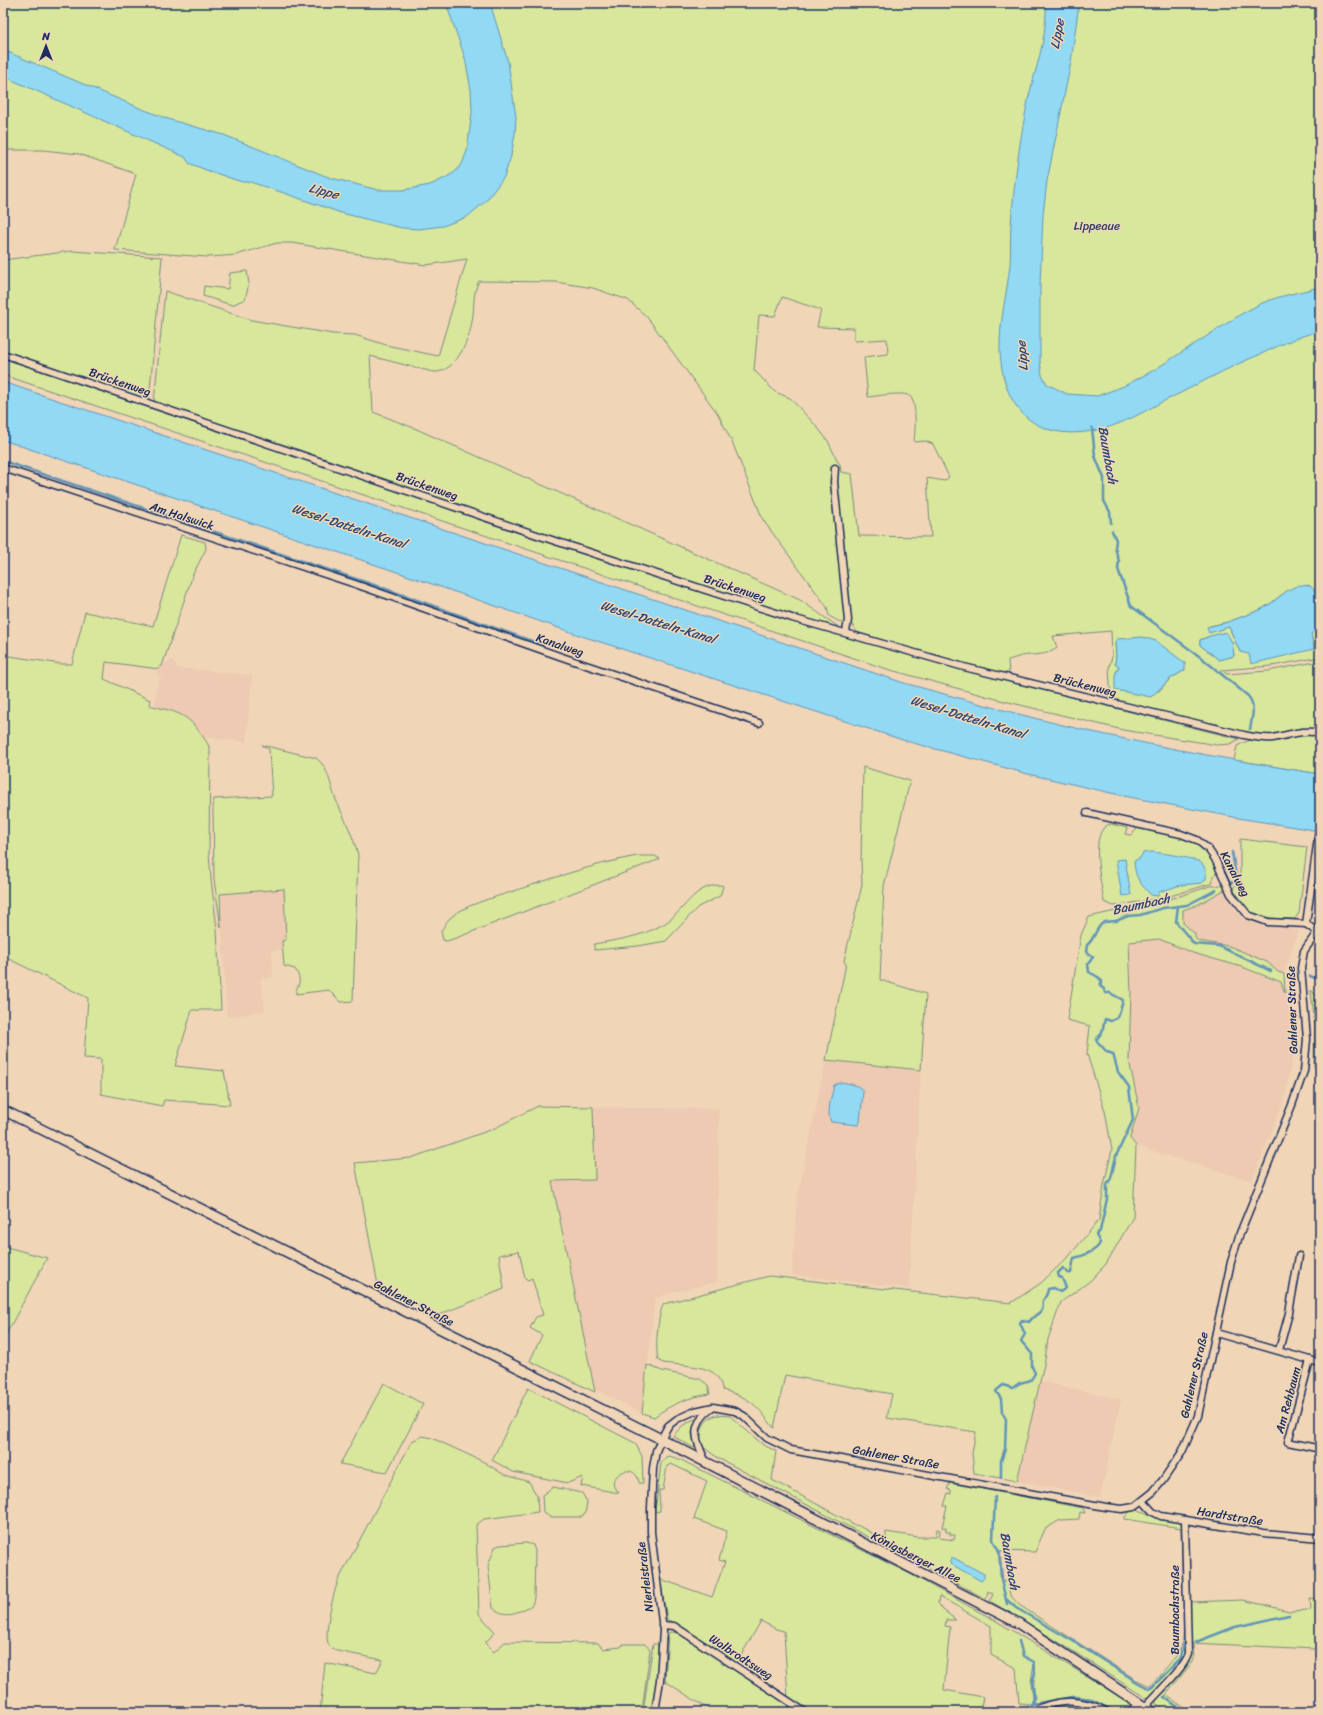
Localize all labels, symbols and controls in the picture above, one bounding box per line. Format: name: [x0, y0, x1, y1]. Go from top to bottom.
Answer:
water label: Lippe: [1043, 16, 1071, 51]
north arrow: [26, 26, 66, 66]
text: N: [41, 27, 50, 46]
water label: Lippe: [307, 176, 343, 206]
park label: Lippeaue: [1074, 215, 1120, 237]
water label: Lippe: [1009, 339, 1035, 372]
street label: Brückenweg: [86, 361, 154, 403]
water label: Baumbach: [1092, 424, 1125, 487]
street label: Brückenweg: [393, 465, 461, 507]
street label: Am Halswick: [146, 495, 217, 537]
water label: Wesel-Datteln-Kanal: [289, 497, 412, 556]
street label: Brückenweg: [701, 568, 769, 608]
water label: Wesel-Datteln-Kanal: [598, 594, 722, 651]
street label: Kanalweg: [533, 627, 587, 663]
street label: Brückenweg: [1051, 667, 1119, 703]
water label: Wesel-Datteln-Kanal: [908, 689, 1032, 746]
street label: Kanalweg: [1214, 847, 1256, 901]
water label: Baumbach: [1110, 886, 1173, 921]
street label: Gahlener Straße: [1279, 966, 1305, 1054]
street label: Gahlener Straße: [370, 1273, 458, 1333]
street label: Gahlener Straße: [1173, 1330, 1215, 1420]
street label: Am Rehbaum: [1268, 1364, 1307, 1437]
street label: Gahlener Straße: [851, 1439, 941, 1475]
street label: Hardtstraße: [1195, 1500, 1265, 1532]
street label: Königsberger Allee: [867, 1525, 965, 1589]
water label: Baumbach: [994, 1530, 1027, 1593]
street label: Nierleistraße: [630, 1541, 660, 1613]
street label: Baumbachstraße: [1164, 1565, 1186, 1655]
street label: Walbrodtsweg: [705, 1628, 777, 1686]

